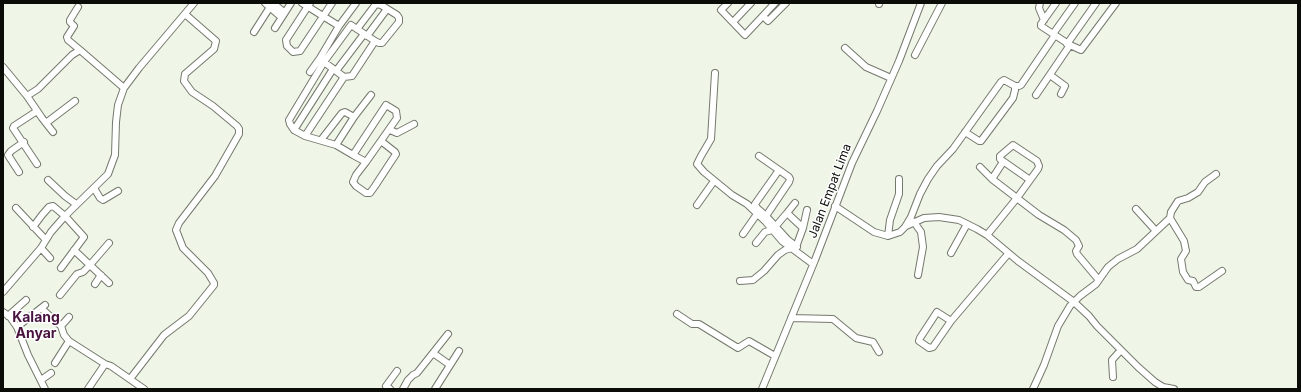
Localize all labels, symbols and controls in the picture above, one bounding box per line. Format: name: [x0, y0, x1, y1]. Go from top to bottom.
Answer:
street label: Jalan Empat Lima: [805, 142, 855, 240]
district label: Kalang Anyar: [12, 310, 60, 342]

